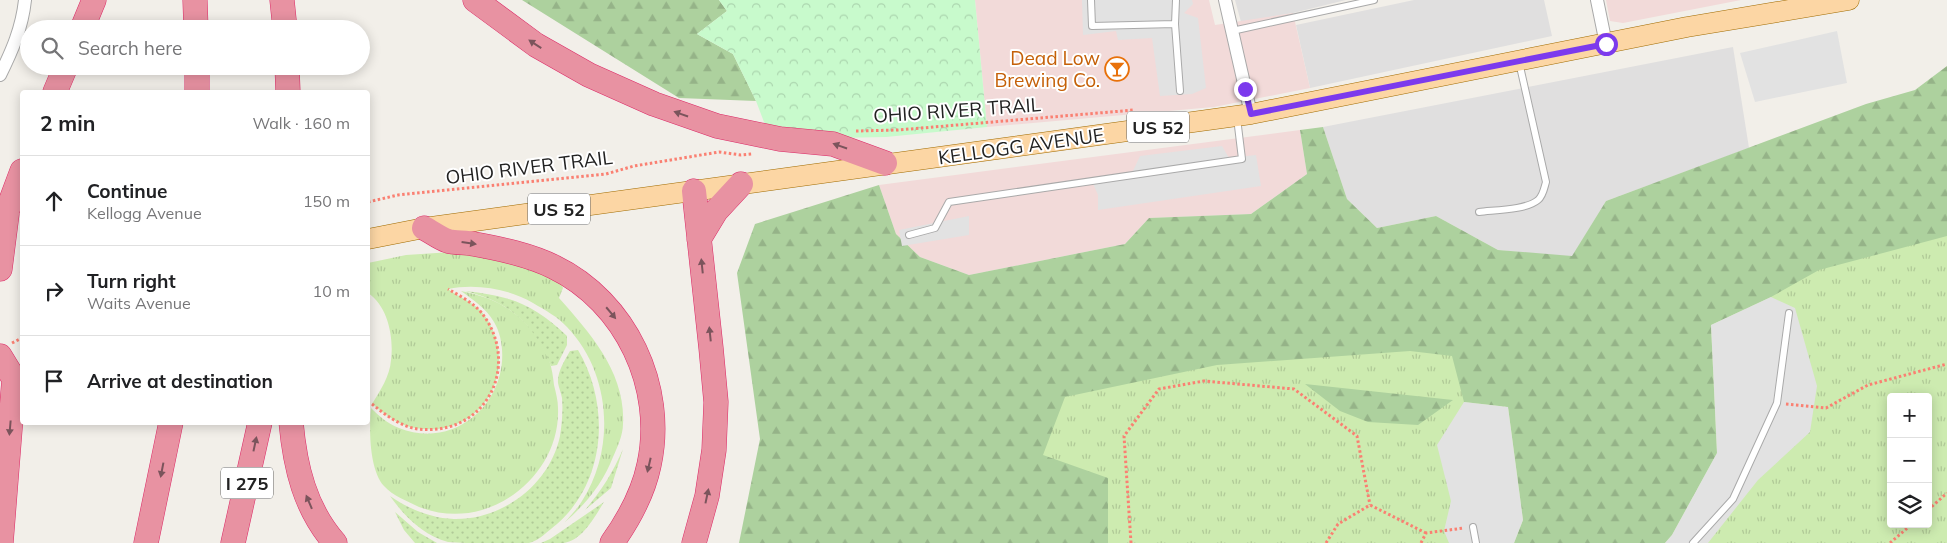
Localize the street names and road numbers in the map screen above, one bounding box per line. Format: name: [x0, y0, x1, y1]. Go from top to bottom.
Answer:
street label: OHIO RIVER TRAIL: [872, 92, 1042, 128]
road number: US 52: [1127, 111, 1189, 142]
street label: KELLOGG AVENUE: [937, 122, 1105, 170]
street label: OHIO RIVER TRAIL: [444, 145, 614, 189]
road number: US 52: [528, 193, 590, 224]
road number: I 275: [221, 468, 273, 498]

